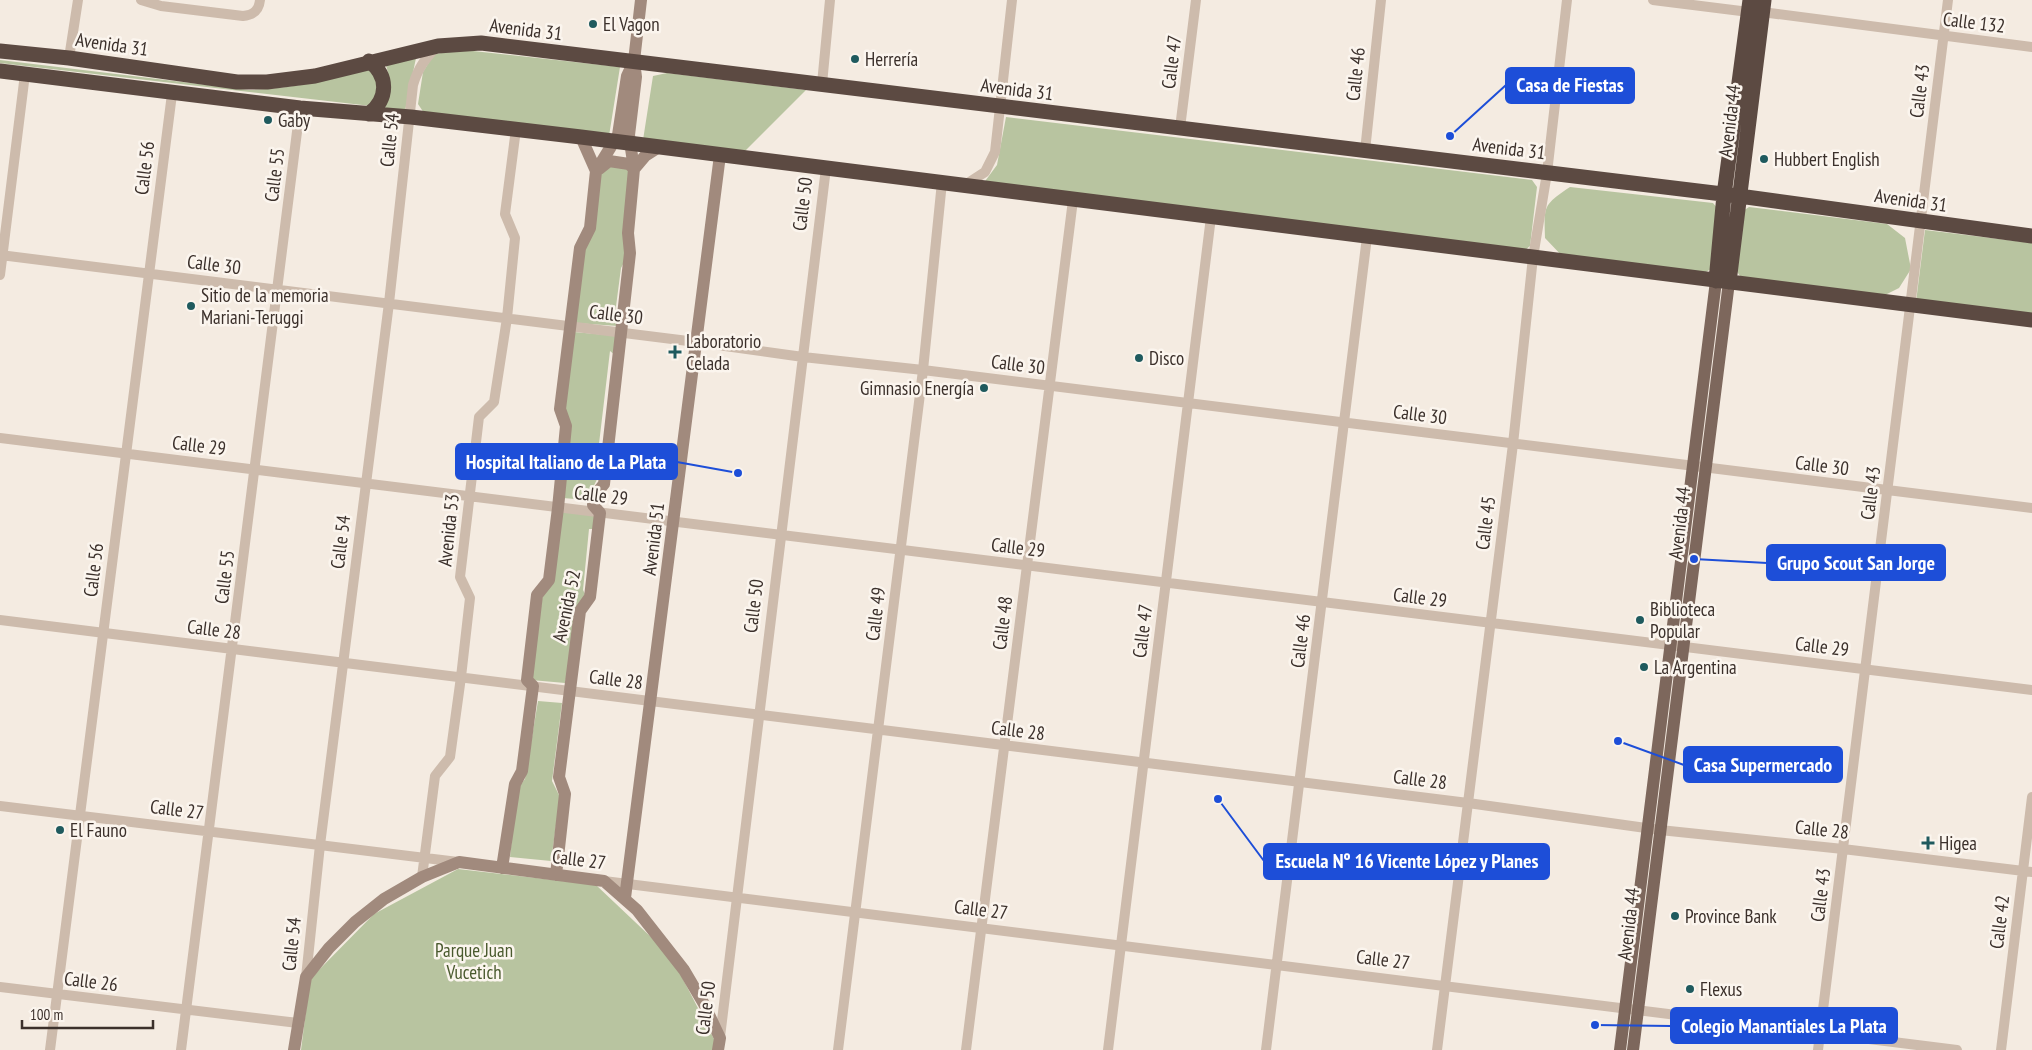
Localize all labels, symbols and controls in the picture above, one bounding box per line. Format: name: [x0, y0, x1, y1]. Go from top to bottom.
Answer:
street label: Calle 132: [1942, 6, 2006, 38]
place label: El Vagon: [603, 12, 660, 36]
street label: Avenida 31: [488, 13, 564, 45]
marker: El Vagon: [587, 18, 599, 30]
street label: Avenida 31: [74, 27, 150, 61]
street label: Calle 47: [1156, 34, 1186, 90]
street label: Calle 46: [1340, 46, 1370, 102]
place label: Herrería: [865, 47, 918, 71]
marker: Herrería: [849, 53, 861, 65]
street label: Calle 43: [1904, 63, 1934, 119]
callout: Casa de Fiestas: [1506, 68, 1634, 103]
text: Casa de Fiestas: [1516, 72, 1624, 98]
street label: Avenida 31: [979, 73, 1055, 105]
street label: Avenida 44: [1713, 83, 1745, 159]
place label: Gaby: [278, 108, 311, 132]
street label: Calle 54: [374, 112, 404, 168]
marker: Gaby: [262, 114, 274, 126]
street label: Avenida 31: [1471, 132, 1547, 164]
street label: Calle 56: [129, 140, 159, 196]
street label: Calle 55: [259, 147, 289, 203]
place label: Hubbert English: [1774, 147, 1880, 171]
marker: Hubbert English: [1758, 153, 1770, 165]
street label: Calle 50: [787, 176, 817, 232]
street label: Avenida 31: [1873, 183, 1949, 217]
street label: Calle 30: [186, 249, 242, 279]
place label: Sitio de la memoria Mariani-Teruggi: [201, 283, 329, 329]
street label: Calle 30: [588, 299, 644, 329]
marker: Sitio de la memoria Mariani-Teruggi: [185, 300, 197, 312]
place label: Laboratorio Celada: [686, 329, 761, 375]
marker: Laboratorio Celada: [668, 345, 682, 359]
place label: Disco: [1149, 346, 1184, 370]
street label: Calle 30: [990, 349, 1046, 379]
marker: Disco: [1133, 352, 1145, 364]
place label: Gimnasio Energía: [860, 376, 974, 400]
marker: Gimnasio Energía: [978, 382, 990, 394]
street label: Calle 30: [1392, 399, 1448, 429]
street label: Calle 29: [171, 430, 227, 460]
callout: Hospital Italiano de La Plata: [456, 444, 677, 479]
text: Hospital Italiano de La Plata: [466, 449, 666, 475]
street label: Calle 30: [1794, 450, 1850, 480]
street label: Calle 43: [1855, 465, 1885, 521]
street label: Calle 29: [573, 480, 629, 510]
street label: Avenida 44: [1663, 485, 1695, 561]
street label: Avenida 53: [432, 492, 464, 568]
street label: Calle 45: [1470, 495, 1500, 551]
street label: Avenida 51: [637, 501, 669, 577]
street label: Calle 54: [325, 513, 355, 570]
street label: Calle 29: [990, 532, 1046, 562]
street label: Calle 56: [78, 542, 108, 598]
callout: Grupo Scout San Jorge: [1767, 545, 1945, 580]
street label: Calle 55: [209, 549, 239, 605]
text: Grupo Scout San Jorge: [1777, 550, 1935, 576]
street label: Avenida 52: [547, 568, 585, 644]
street label: Calle 50: [738, 578, 768, 634]
street label: Calle 29: [1392, 582, 1448, 612]
street label: Calle 49: [860, 586, 890, 642]
street label: Calle 48: [987, 595, 1017, 651]
place label: Biblioteca Popular: [1650, 597, 1715, 643]
street label: Calle 47: [1127, 603, 1157, 659]
street label: Calle 46: [1285, 613, 1315, 669]
street label: Calle 28: [186, 614, 242, 644]
marker: Biblioteca Popular: [1634, 614, 1646, 626]
street label: Calle 29: [1794, 631, 1850, 661]
place label: La Argentina: [1654, 655, 1737, 679]
marker: La Argentina: [1638, 661, 1650, 673]
street label: Calle 28: [588, 664, 644, 694]
street label: Calle 28: [990, 715, 1046, 745]
callout: Casa Supermercado: [1684, 747, 1842, 782]
text: Casa Supermercado: [1694, 752, 1832, 778]
street label: Calle 28: [1392, 764, 1448, 794]
street label: Calle 27: [149, 794, 205, 824]
street label: Calle 28: [1794, 814, 1850, 844]
place label: El Fauno: [70, 818, 127, 842]
marker: El Fauno: [54, 824, 66, 836]
place label: Higea: [1939, 831, 1977, 855]
marker: Higea: [1921, 836, 1935, 850]
street label: Calle 27: [551, 844, 607, 874]
callout: Escuela Nº 16 Vicente López y Planes: [1264, 844, 1549, 879]
text: Escuela Nº 16 Vicente López y Planes: [1275, 848, 1539, 874]
street label: Calle 43: [1805, 867, 1835, 923]
street label: Avenida 44: [1612, 886, 1644, 962]
street label: Calle 27: [953, 894, 1009, 924]
street label: Calle 42: [1984, 894, 2014, 950]
place label: Province Bank: [1685, 904, 1777, 928]
marker: Province Bank: [1669, 910, 1681, 922]
street label: Calle 54: [276, 916, 306, 972]
park label: Parque Juan Vucetich: [435, 938, 513, 984]
street label: Calle 27: [1355, 944, 1411, 974]
street label: Calle 26: [63, 966, 119, 996]
place label: Flexus: [1700, 977, 1742, 1001]
street label: Calle 50: [690, 980, 720, 1036]
marker: Flexus: [1684, 983, 1696, 995]
scale bar: [22, 998, 154, 1030]
text: 100 m: [30, 1005, 63, 1024]
callout: Colegio Manantiales La Plata: [1671, 1008, 1897, 1043]
text: Colegio Manantiales La Plata: [1681, 1013, 1887, 1039]

